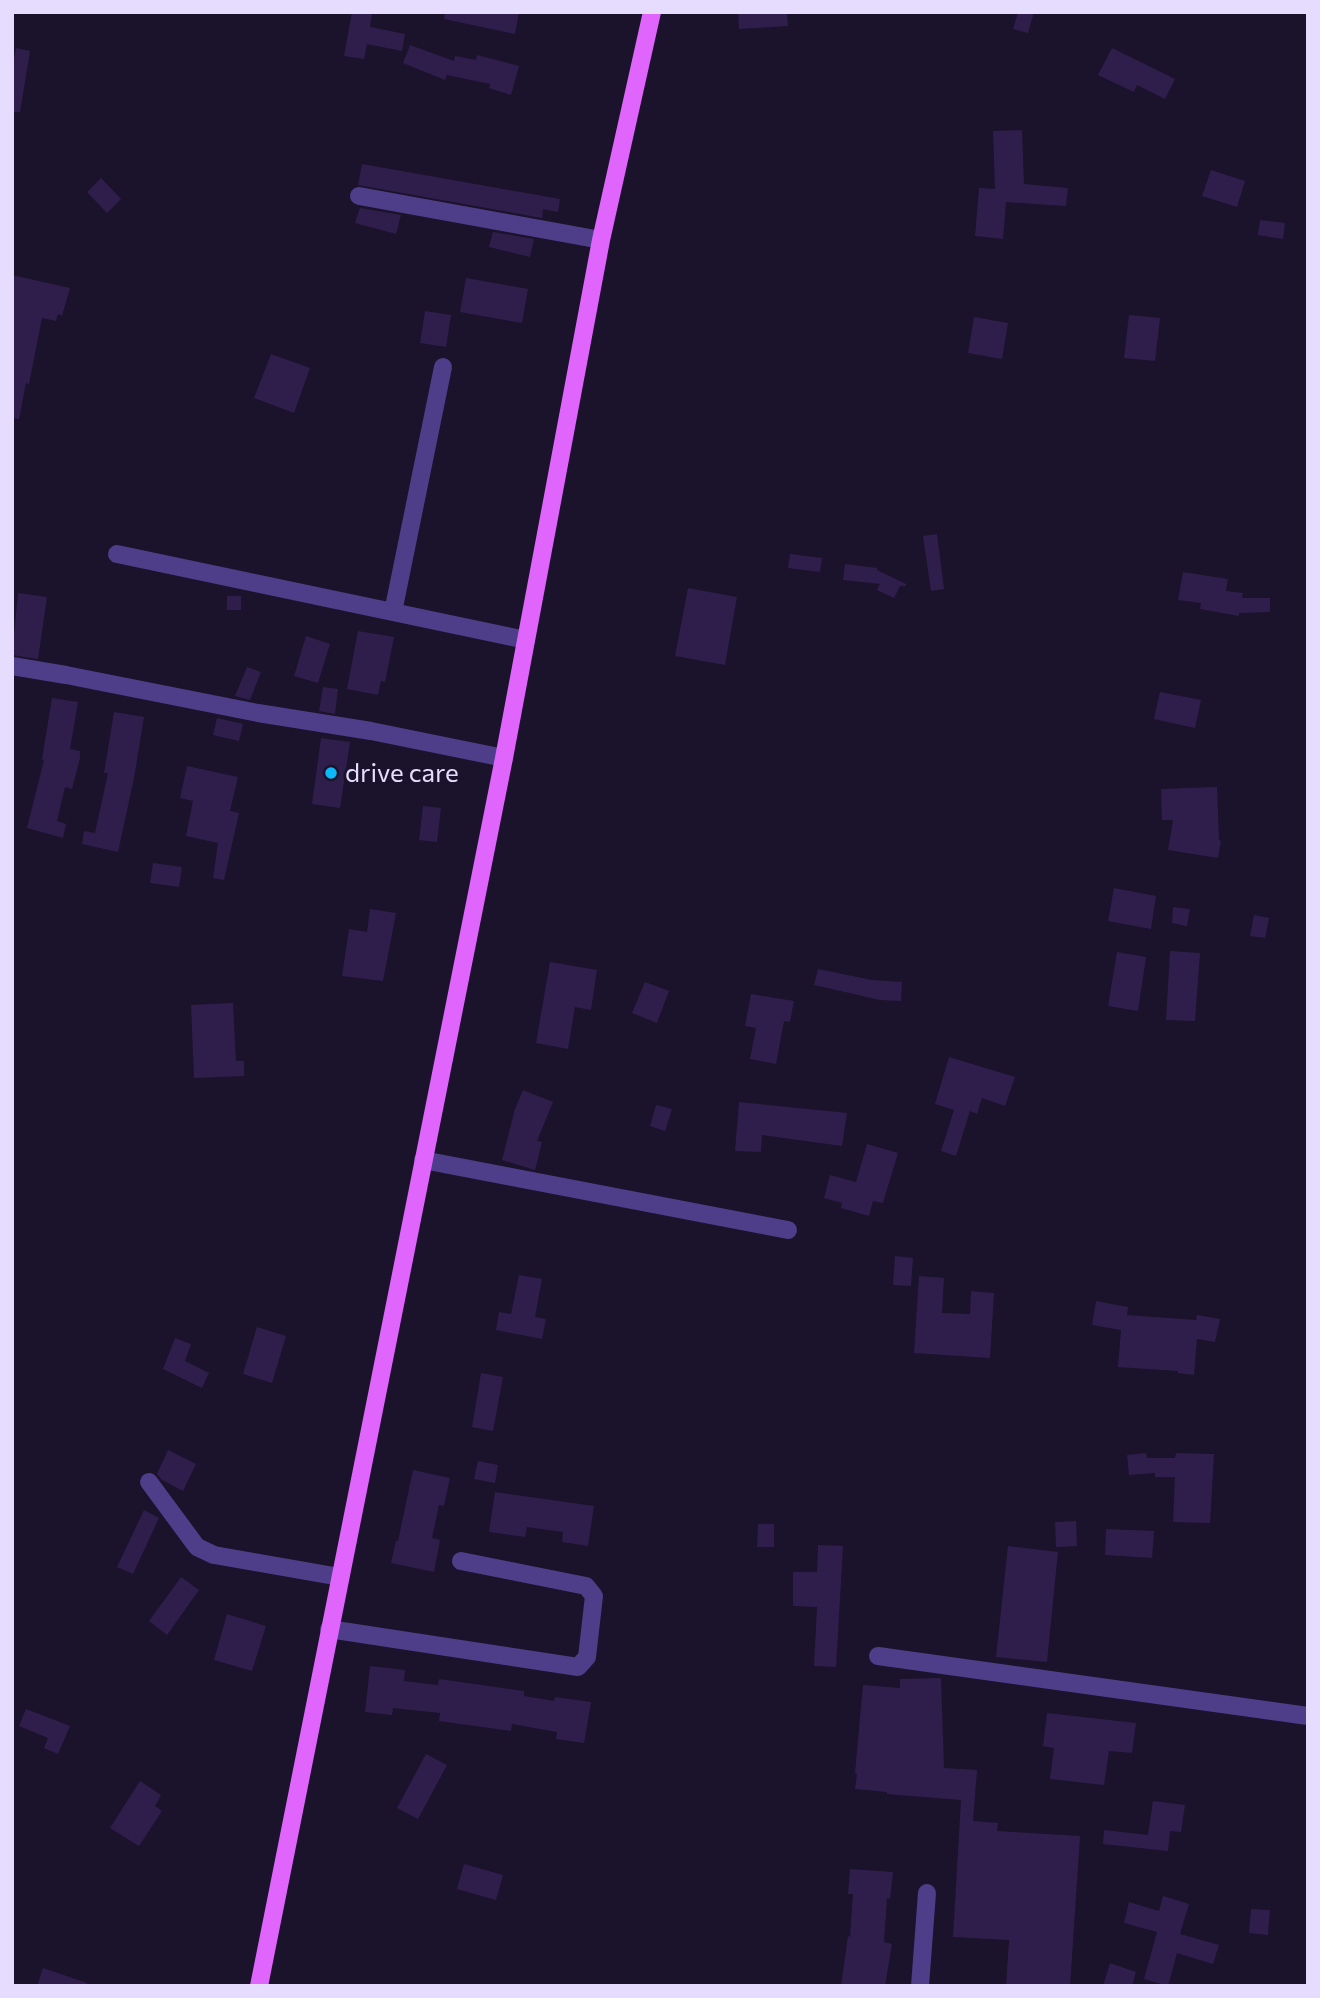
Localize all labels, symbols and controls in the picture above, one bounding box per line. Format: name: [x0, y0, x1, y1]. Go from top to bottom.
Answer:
place label: drive care: [345, 757, 459, 789]
marker: drive care: [323, 765, 339, 781]

